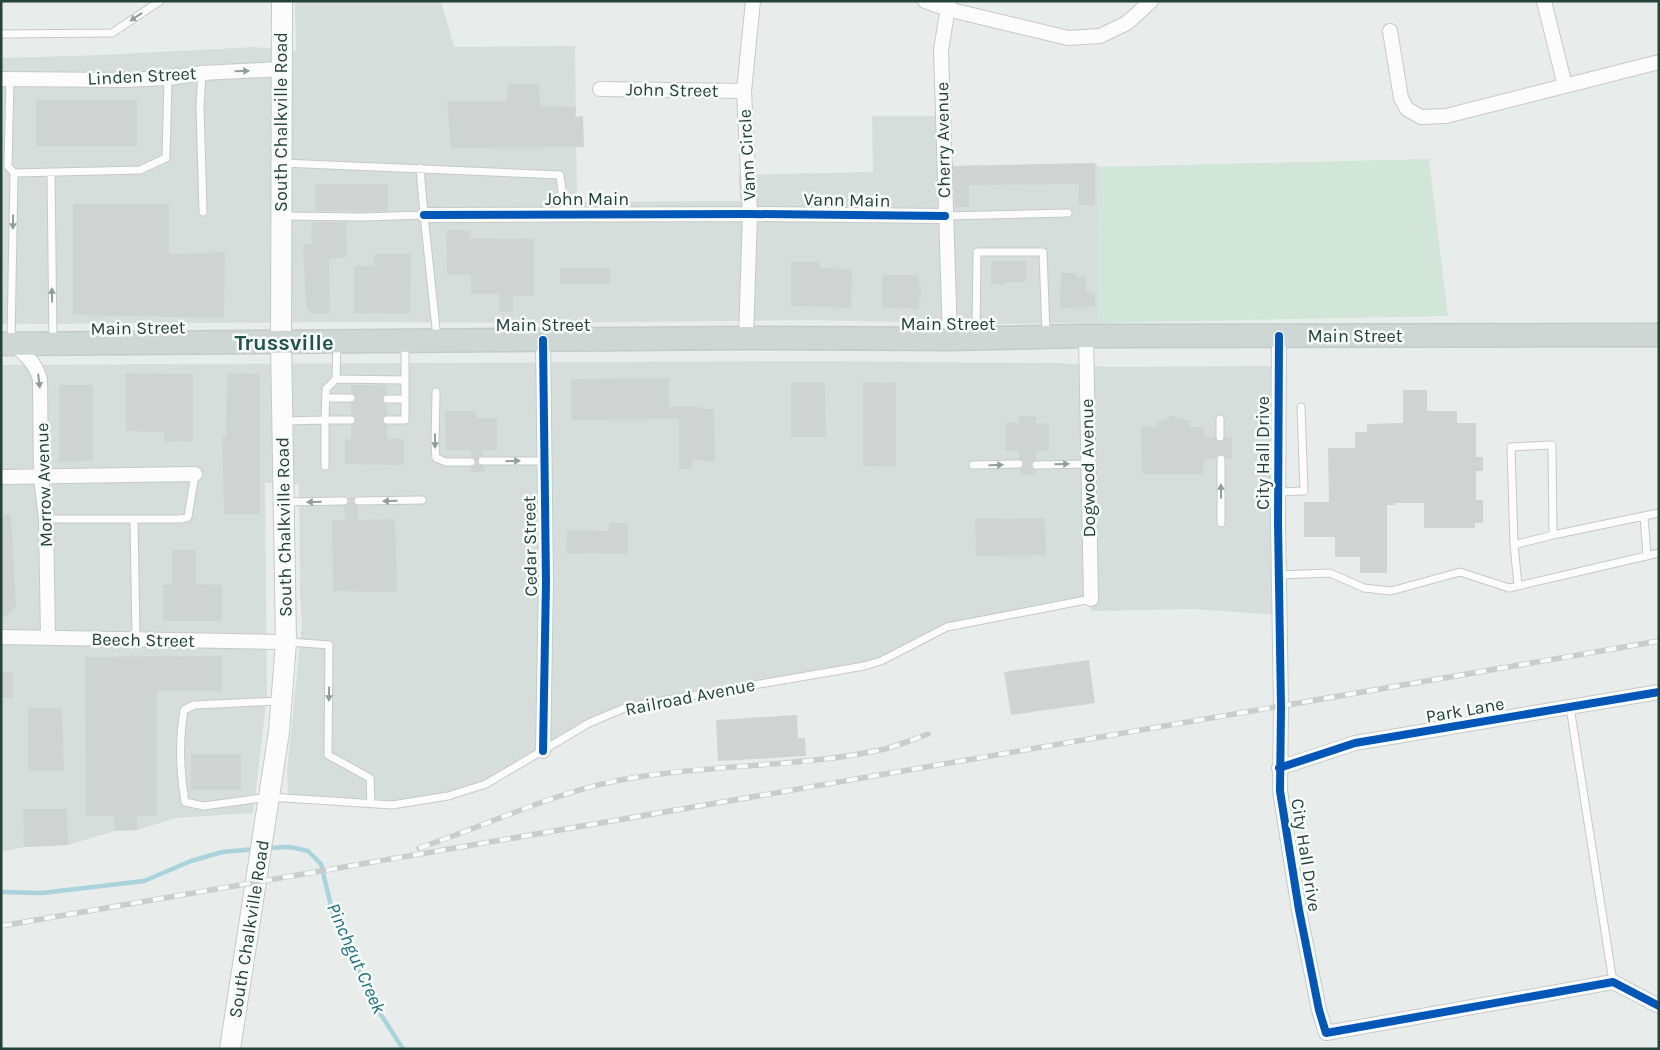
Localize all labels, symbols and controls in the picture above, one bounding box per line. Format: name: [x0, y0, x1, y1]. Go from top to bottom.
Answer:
one-way arrow: [129, 12, 143, 22]
street label: South Chalkville Road: [270, 32, 292, 212]
street label: Linden Street: [87, 62, 197, 90]
one-way arrow: [234, 67, 250, 75]
street label: John Street: [626, 78, 719, 102]
street label: Cherry Avenue: [931, 82, 955, 198]
street label: Vann Circle: [734, 109, 760, 201]
street label: John Main: [545, 188, 629, 210]
street label: Vann Main: [803, 188, 891, 212]
one-way arrow: [9, 214, 17, 230]
one-way arrow: [48, 287, 56, 303]
street label: Main Street: [900, 313, 996, 335]
street label: Main Street: [495, 314, 591, 336]
street label: Main Street: [90, 316, 186, 340]
street label: Main Street: [1307, 325, 1403, 347]
district label: Trussville: [234, 330, 334, 356]
one-way arrow: [35, 374, 43, 390]
street label: City Hall Drive: [1252, 396, 1274, 510]
street label: Dogwood Avenue: [1076, 398, 1100, 538]
street label: Morrow Avenue: [31, 422, 57, 548]
one-way arrow: [431, 433, 439, 449]
street label: South Chalkville Road: [271, 437, 297, 617]
one-way arrow: [505, 457, 521, 465]
one-way arrow: [1054, 460, 1070, 468]
one-way arrow: [989, 461, 1005, 469]
one-way arrow: [1217, 483, 1225, 499]
street label: Cedar Street: [518, 495, 542, 597]
one-way arrow: [381, 497, 397, 505]
one-way arrow: [306, 498, 322, 506]
street label: Beech Street: [91, 628, 195, 652]
street label: Railroad Avenue: [623, 674, 757, 720]
one-way arrow: [325, 686, 333, 702]
street label: Park Lane: [1424, 692, 1506, 728]
street label: City Hall Drive: [1286, 797, 1326, 913]
street label: South Chalkville Road: [224, 838, 274, 1020]
water label: Pinchgut Creek: [322, 900, 390, 1017]

